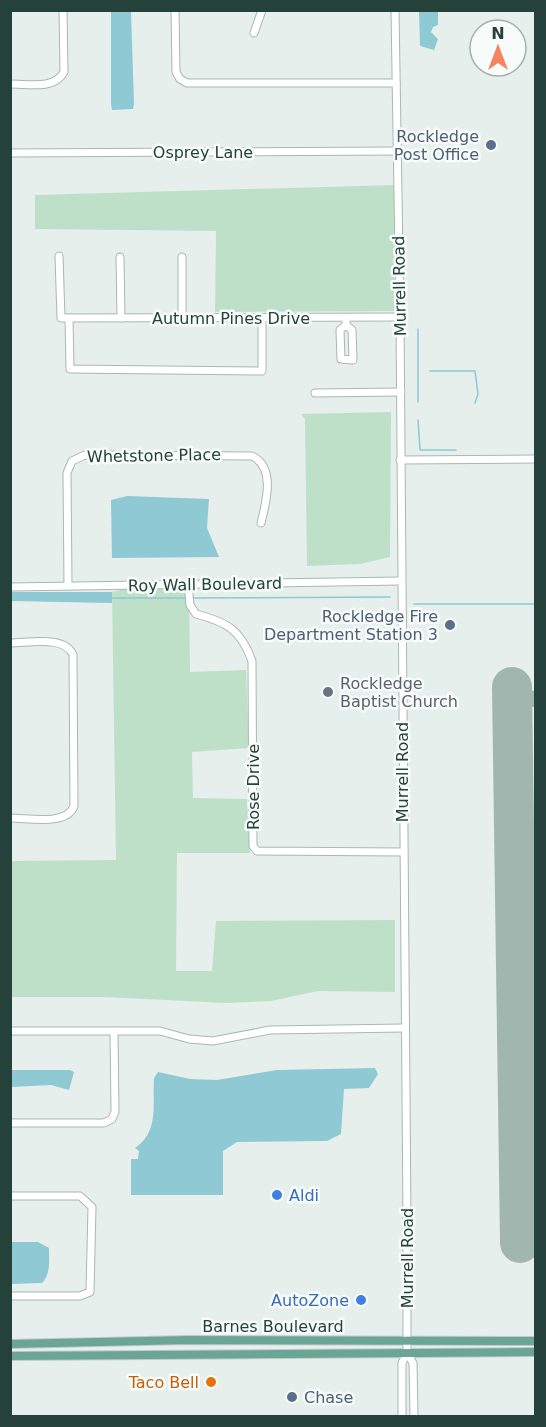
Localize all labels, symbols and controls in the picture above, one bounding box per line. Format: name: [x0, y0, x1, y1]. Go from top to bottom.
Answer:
north arrow: [468, 18, 528, 78]
text: N: [491, 24, 505, 43]
place label: Rockledge Post Office: [394, 127, 479, 164]
marker: Rockledge Post Office: [484, 138, 498, 152]
street label: Osprey Lane: [153, 143, 253, 162]
street label: Murrell Road: [389, 236, 410, 336]
street label: Autumn Pines Drive: [152, 309, 310, 328]
street label: Whetstone Place: [87, 445, 221, 466]
street label: Roy Wall Boulevard: [128, 574, 282, 595]
place label: Rockledge Fire Department Station 3: [264, 607, 438, 644]
marker: Rockledge Fire Department Station 3: [443, 618, 457, 632]
place label: Rockledge Baptist Church: [340, 674, 458, 711]
marker: Rockledge Baptist Church: [321, 685, 335, 699]
street label: Murrell Road: [393, 722, 412, 822]
street label: Rose Drive: [244, 744, 263, 830]
place label: Aldi: [289, 1186, 319, 1205]
marker: Aldi: [270, 1188, 284, 1202]
street label: Murrell Road: [398, 1208, 417, 1308]
place label: AutoZone: [271, 1291, 349, 1310]
marker: AutoZone: [354, 1293, 368, 1307]
street label: Barnes Boulevard: [202, 1317, 344, 1336]
place label: Taco Bell: [128, 1373, 199, 1392]
marker: Taco Bell: [204, 1375, 218, 1389]
place label: Chase: [304, 1388, 353, 1407]
marker: Chase: [285, 1390, 299, 1404]

